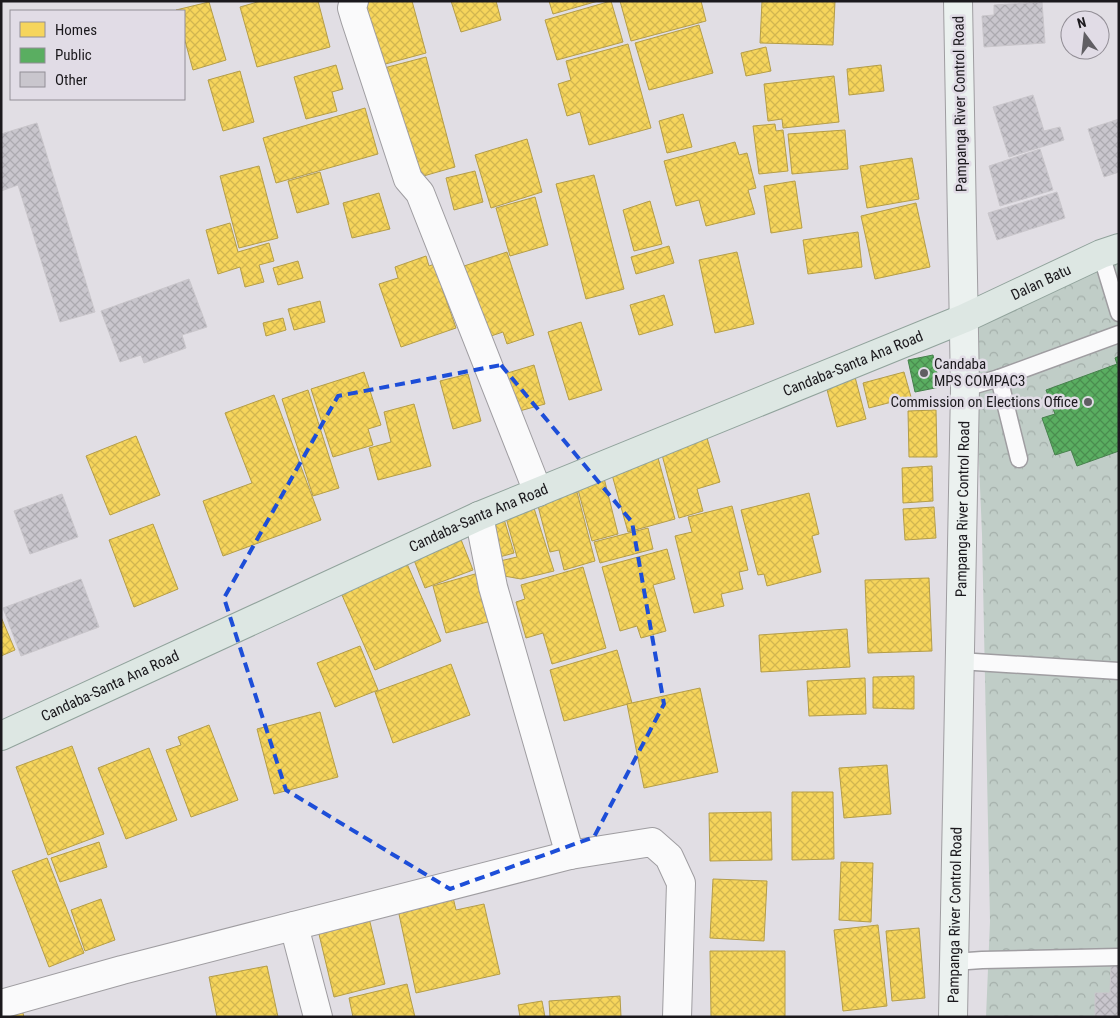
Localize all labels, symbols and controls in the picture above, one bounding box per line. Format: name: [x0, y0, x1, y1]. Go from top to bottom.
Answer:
legend: [10, 10, 185, 100]
north arrow: [1060, 10, 1110, 60]
text: N: [1075, 14, 1088, 31]
street label: Pampanga River Control Road: [949, 16, 971, 192]
text: Homes: [55, 21, 97, 39]
text: Public: [55, 46, 92, 64]
text: Other: [55, 71, 88, 89]
street label: Dalan Batu: [1008, 260, 1074, 304]
street label: Candaba-Santa Ana Road: [780, 327, 926, 400]
place label: Candaba MPS COMPAC3: [934, 355, 1026, 390]
marker: Candaba MPS COMPAC3: [918, 367, 930, 379]
place label: Commission on Elections Office: [890, 393, 1078, 411]
marker: Commission on Elections Office: [1082, 396, 1094, 408]
street label: Pampanga River Control Road: [952, 421, 973, 597]
street label: Candaba-Santa Ana Road: [406, 480, 551, 556]
street label: Candaba-Santa Ana Road: [38, 646, 182, 725]
street label: Pampanga River Control Road: [944, 827, 966, 1003]

